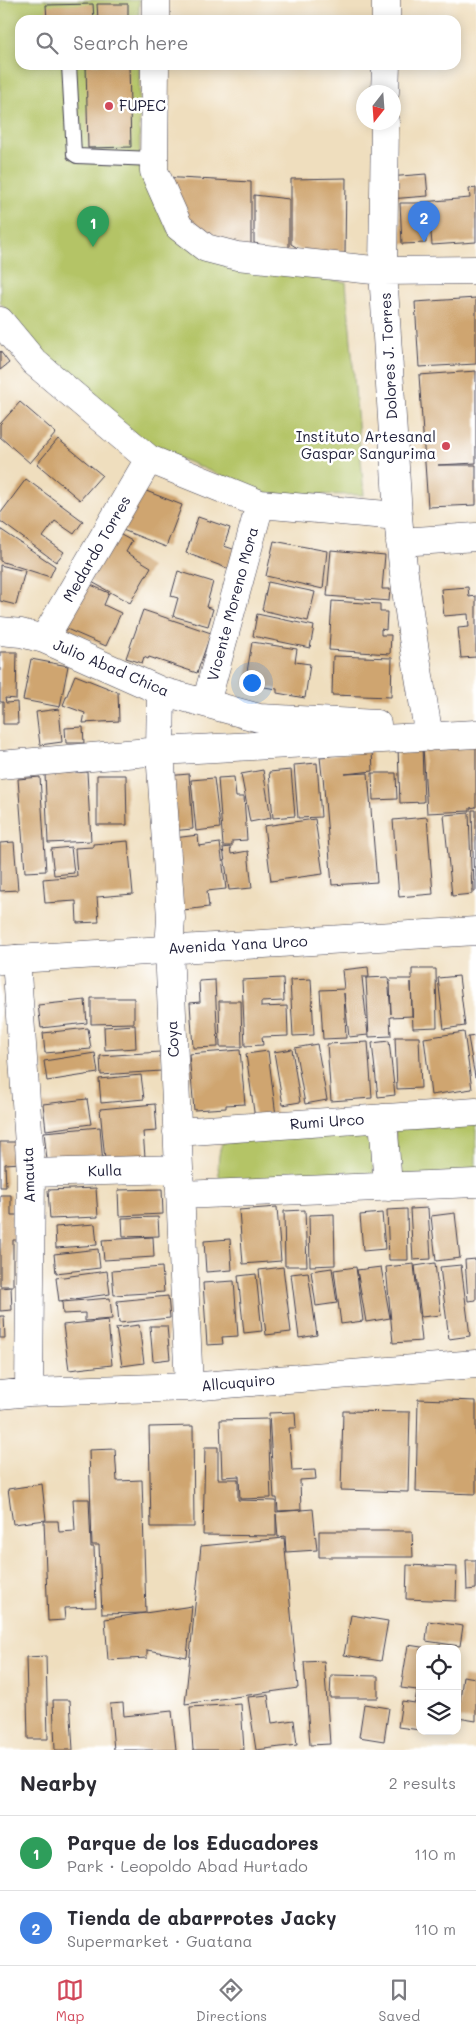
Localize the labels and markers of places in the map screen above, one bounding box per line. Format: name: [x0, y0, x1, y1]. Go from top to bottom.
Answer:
place label: FUPEC: [119, 95, 166, 115]
marker: FUPEC: [103, 100, 115, 112]
pin: 2: [408, 201, 440, 242]
pin: 1: [77, 206, 109, 247]
place label: Instituto Artesanal Gaspar Sangurima: [296, 426, 436, 463]
marker: Instituto Artesanal Gaspar Sangurima: [440, 440, 452, 452]

